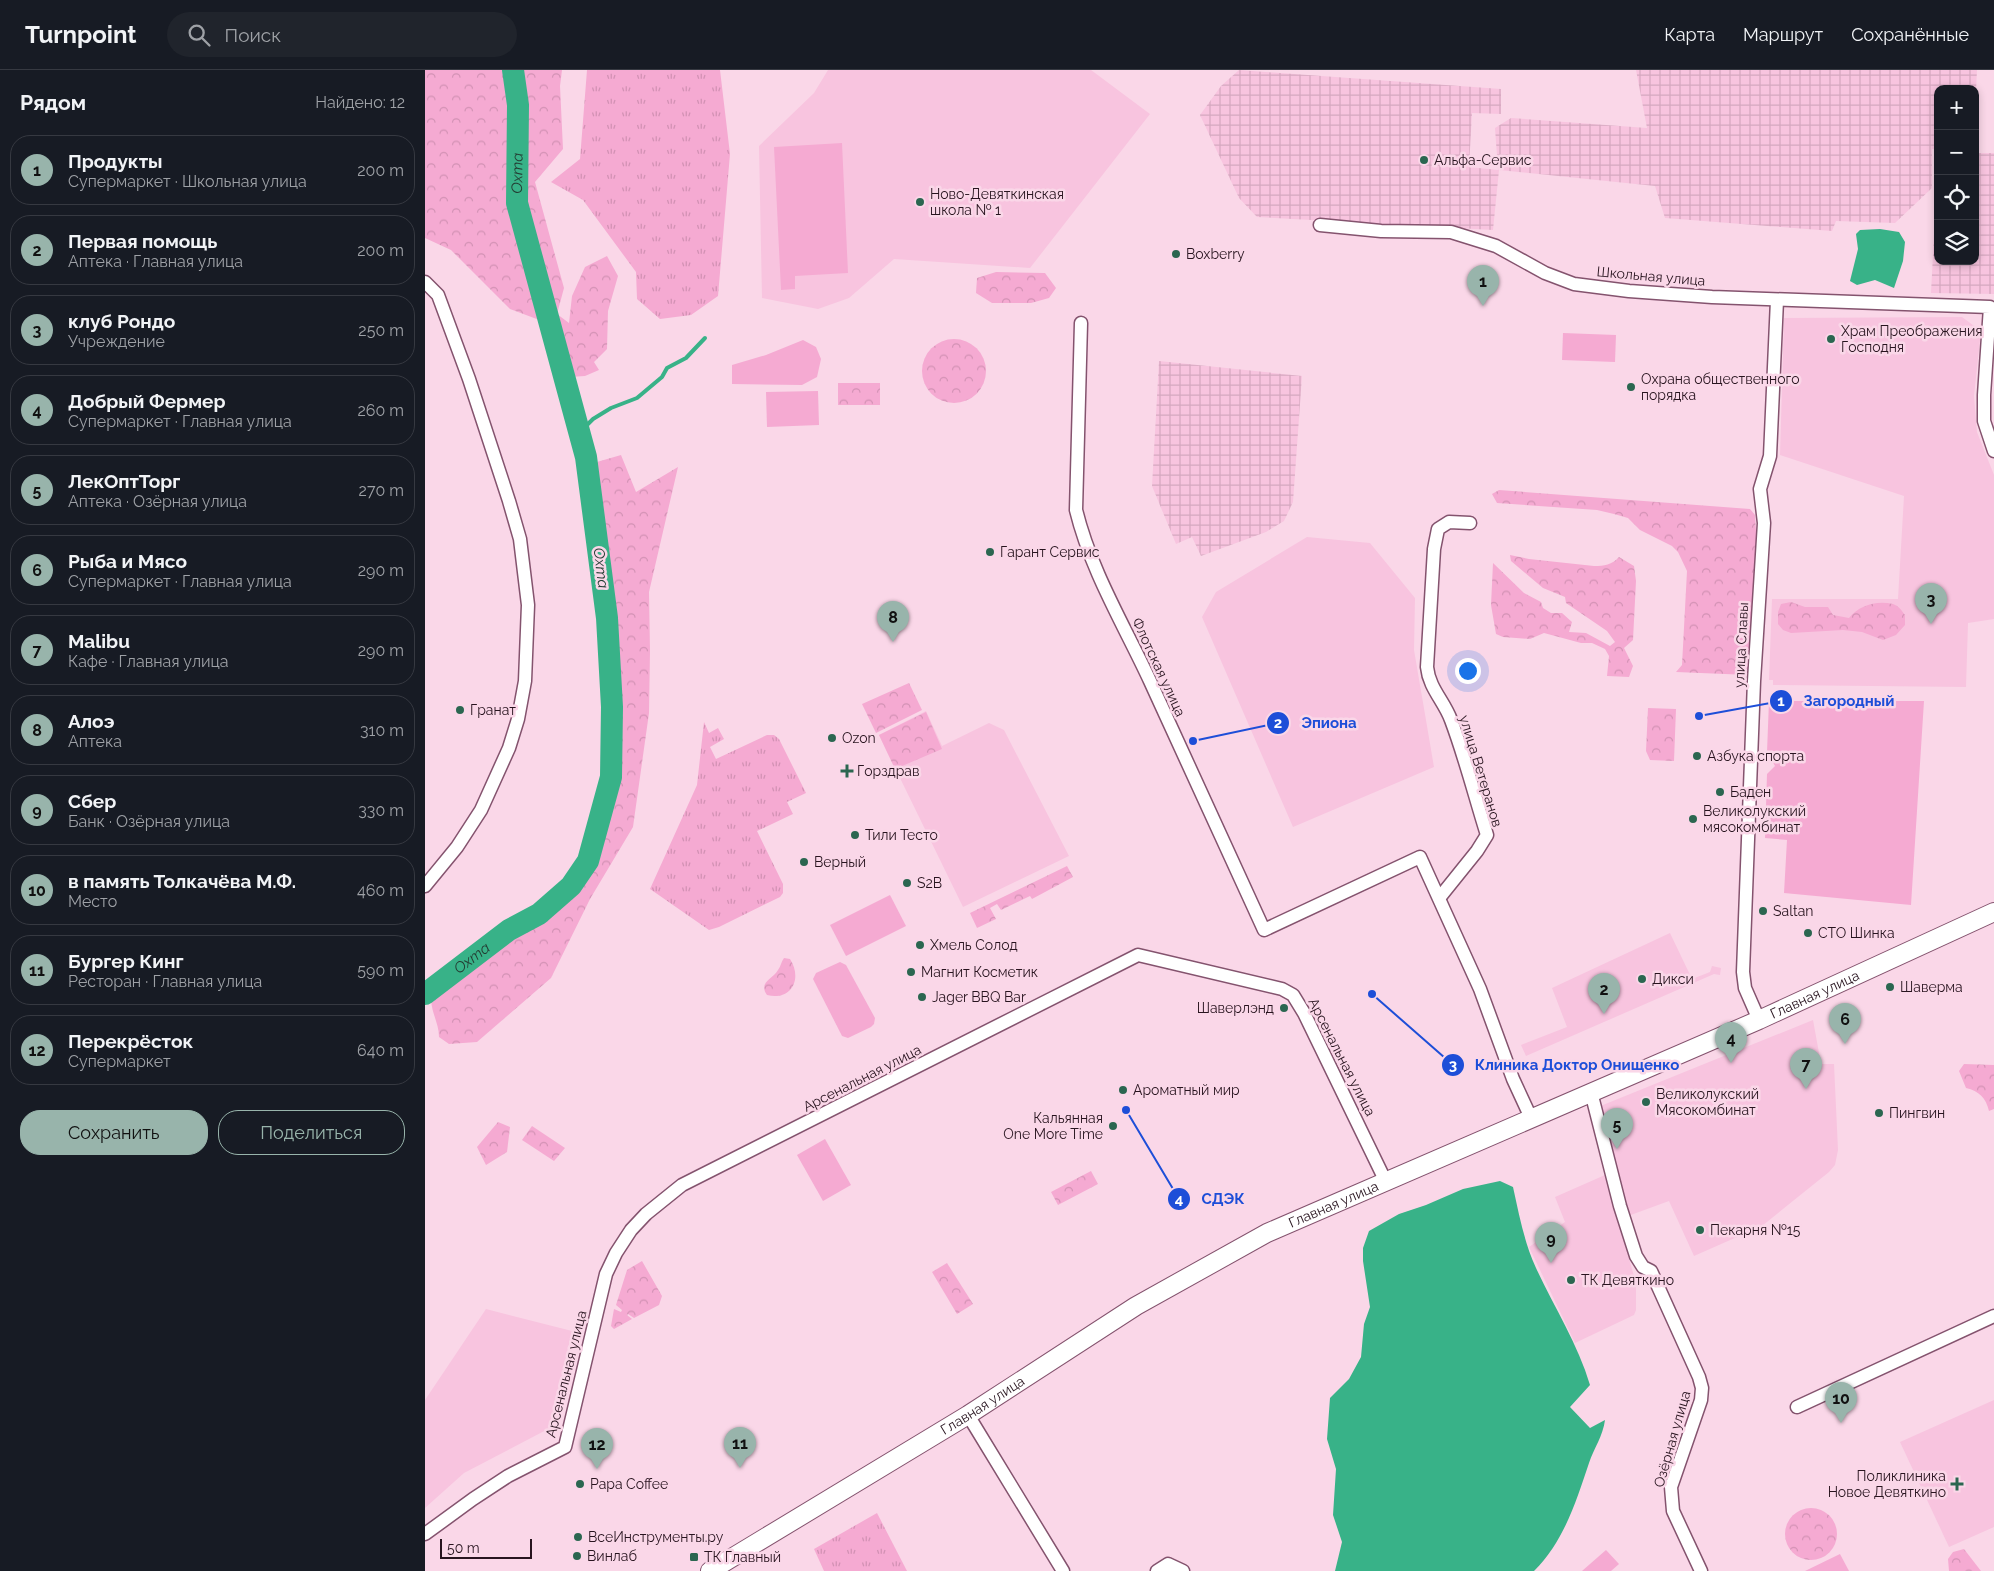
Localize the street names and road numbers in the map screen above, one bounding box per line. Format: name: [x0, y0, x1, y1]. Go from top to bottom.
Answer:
street label: Школьная улица: [1596, 263, 1706, 289]
street label: улица Славы: [1731, 602, 1751, 688]
street label: Флотская улица: [1129, 615, 1189, 719]
street label: улица Ветеранов: [1456, 713, 1506, 829]
street label: Главная улица: [1767, 967, 1862, 1022]
street label: Арсенальная улица: [1305, 995, 1379, 1119]
street label: Арсенальная улица: [800, 1041, 924, 1115]
street label: Главная улица: [1286, 1178, 1381, 1231]
street label: Арсенальная улица: [542, 1309, 590, 1439]
street label: Главная улица: [938, 1373, 1027, 1438]
street label: Озёрная улица: [1651, 1389, 1693, 1489]

